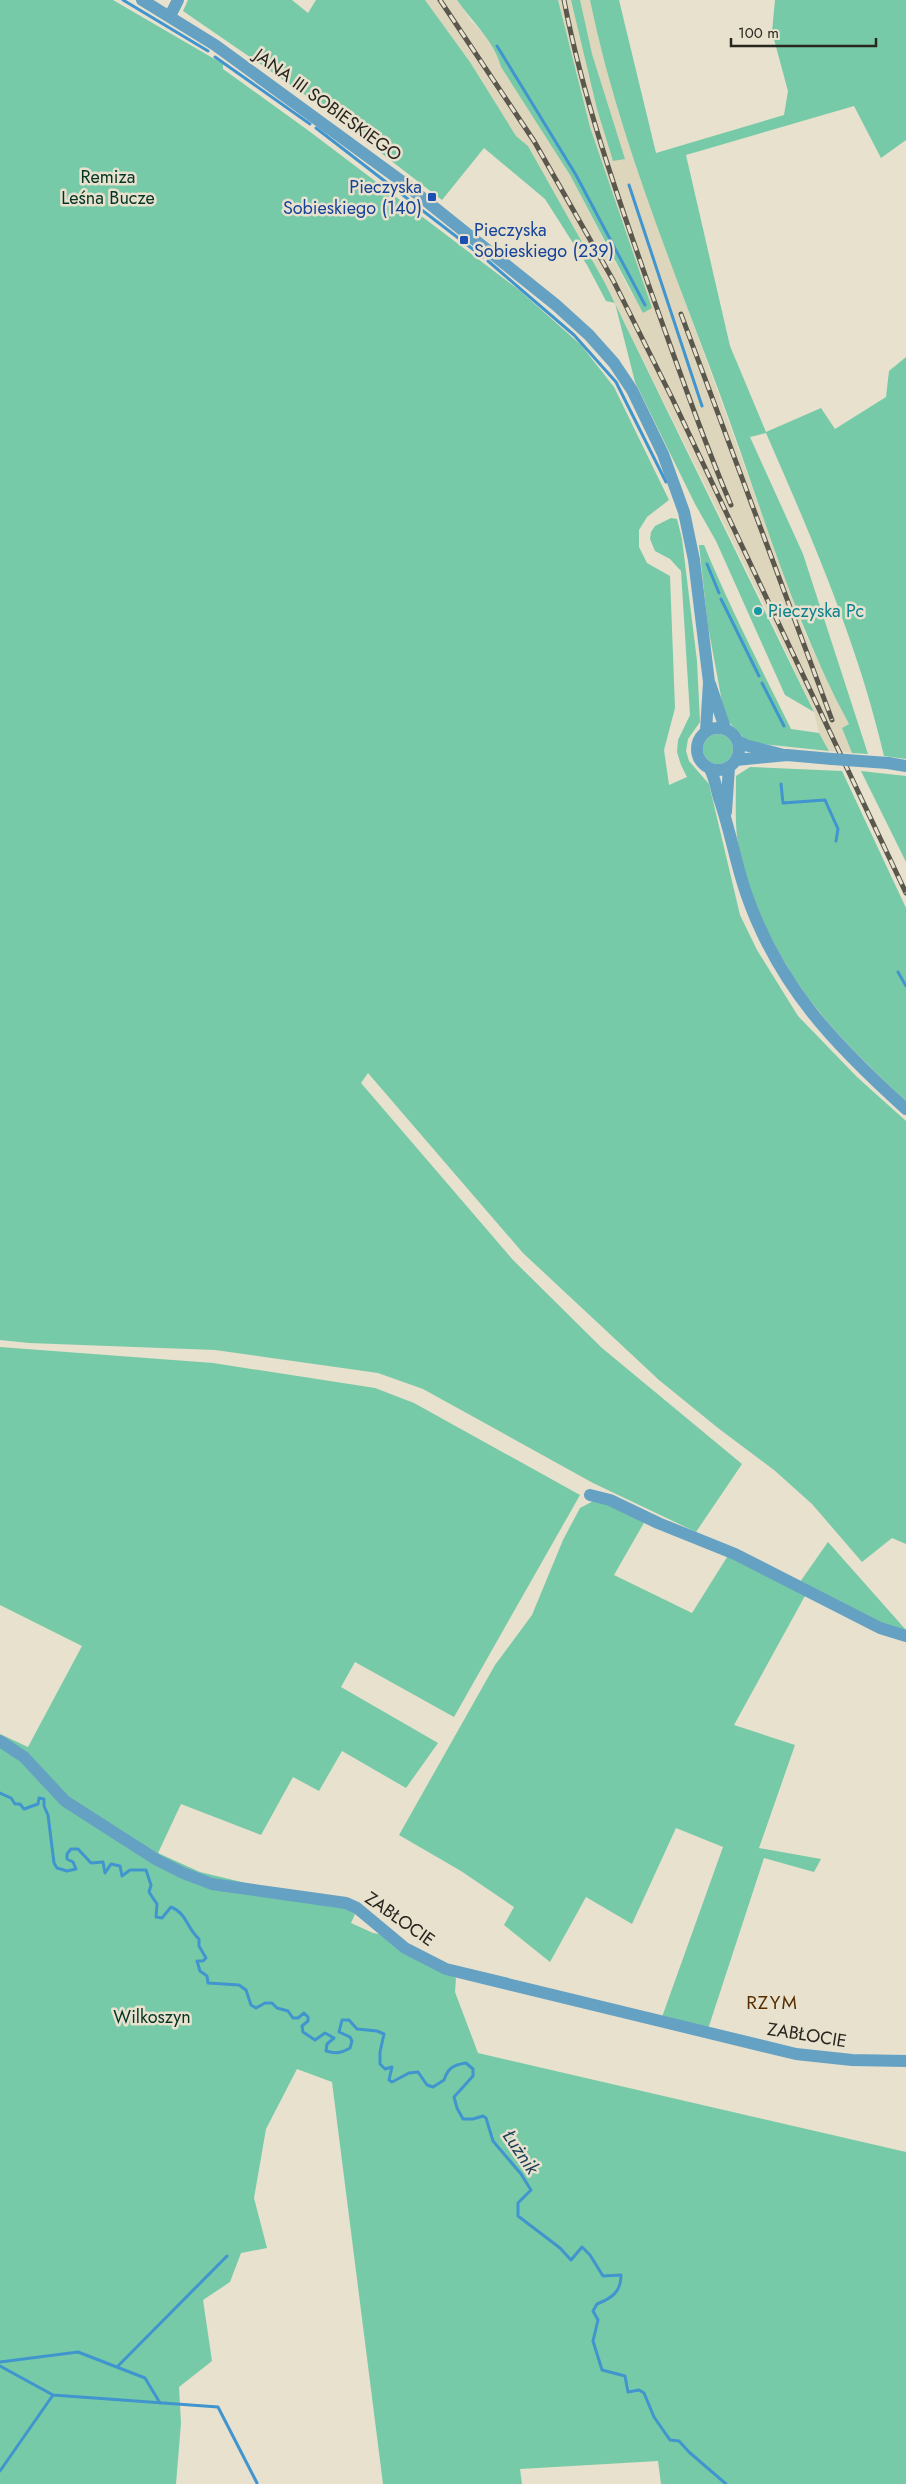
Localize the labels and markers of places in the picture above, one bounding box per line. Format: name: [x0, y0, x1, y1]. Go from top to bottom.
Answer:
place label: Pieczyska Sobieskiego (140): [283, 174, 422, 221]
marker: Pieczyska Sobieskiego (140): [426, 191, 438, 203]
place label: Pieczyska Sobieskiego (239): [474, 217, 614, 264]
marker: Pieczyska Sobieskiego (239): [458, 234, 470, 246]
place label: Pieczyska Pc: [768, 598, 864, 624]
marker: Pieczyska Pc: [752, 605, 764, 617]

